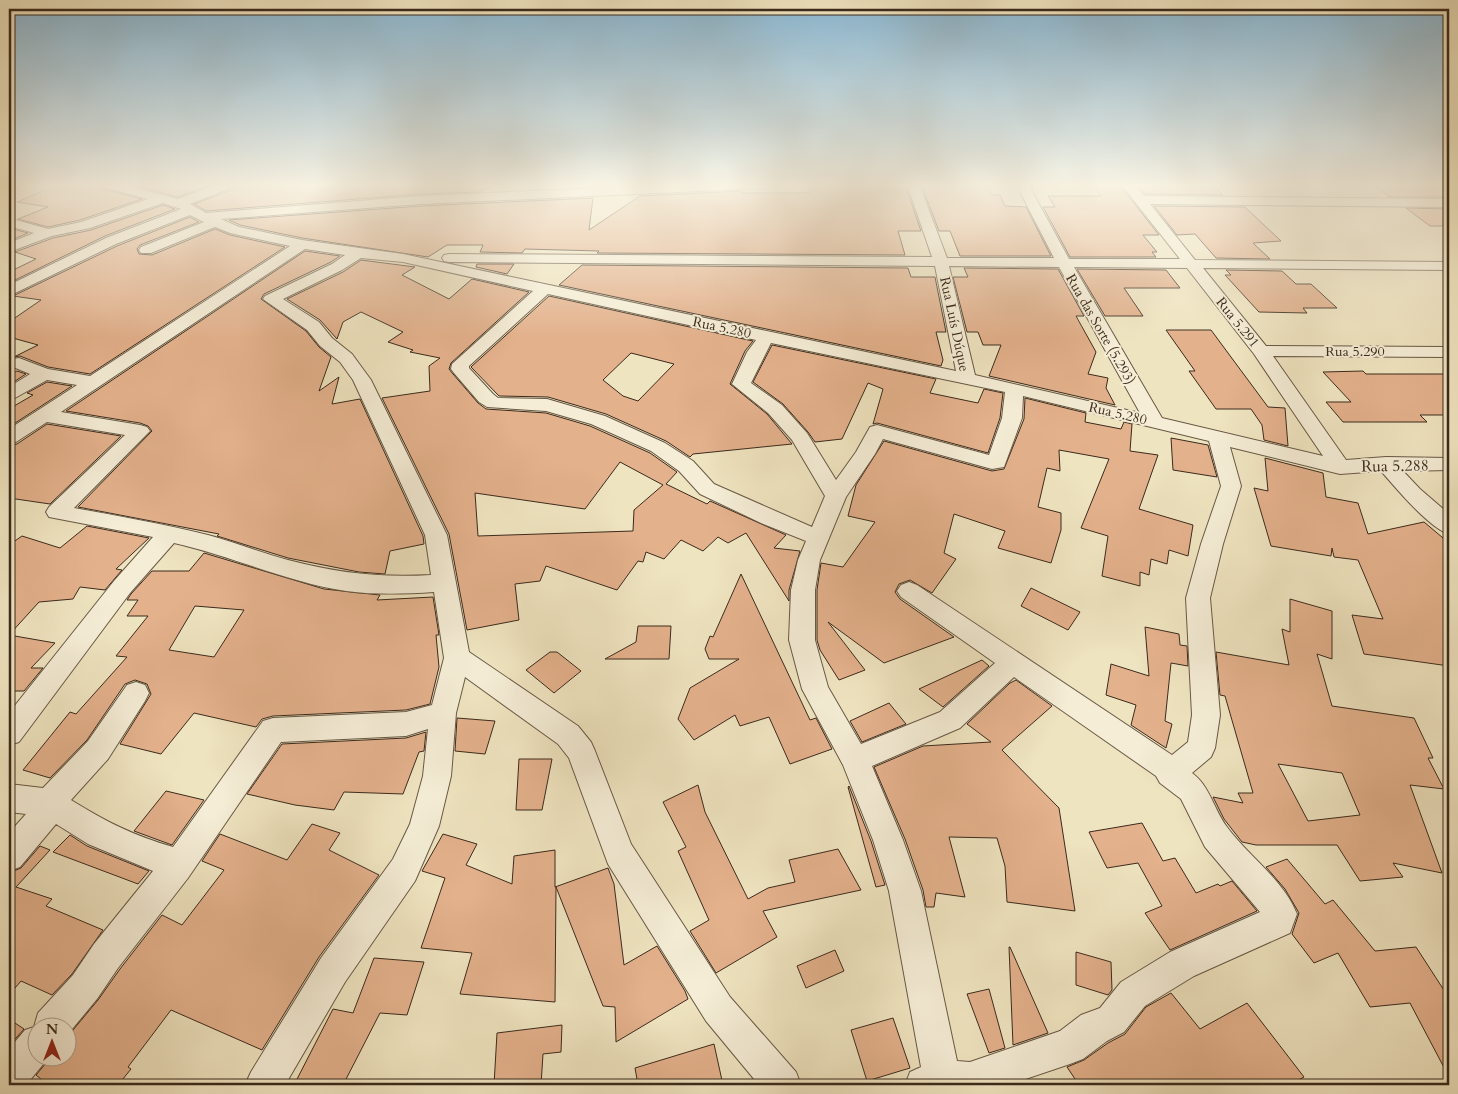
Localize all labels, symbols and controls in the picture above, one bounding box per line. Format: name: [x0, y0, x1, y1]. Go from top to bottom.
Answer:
street label: Rua das Sorte (5.293): [1061, 271, 1140, 388]
street label: Rua Luís Dúque: [935, 275, 974, 373]
street label: Rua 5.291: [1212, 293, 1264, 351]
street label: Rua 5.280: [691, 312, 753, 343]
street label: Rua 5.290: [1325, 342, 1385, 361]
street label: Rua 5.280: [1087, 398, 1149, 429]
street label: Rua 5.288: [1361, 454, 1429, 478]
north arrow: [28, 1016, 78, 1066]
text: N: [46, 1020, 58, 1039]

